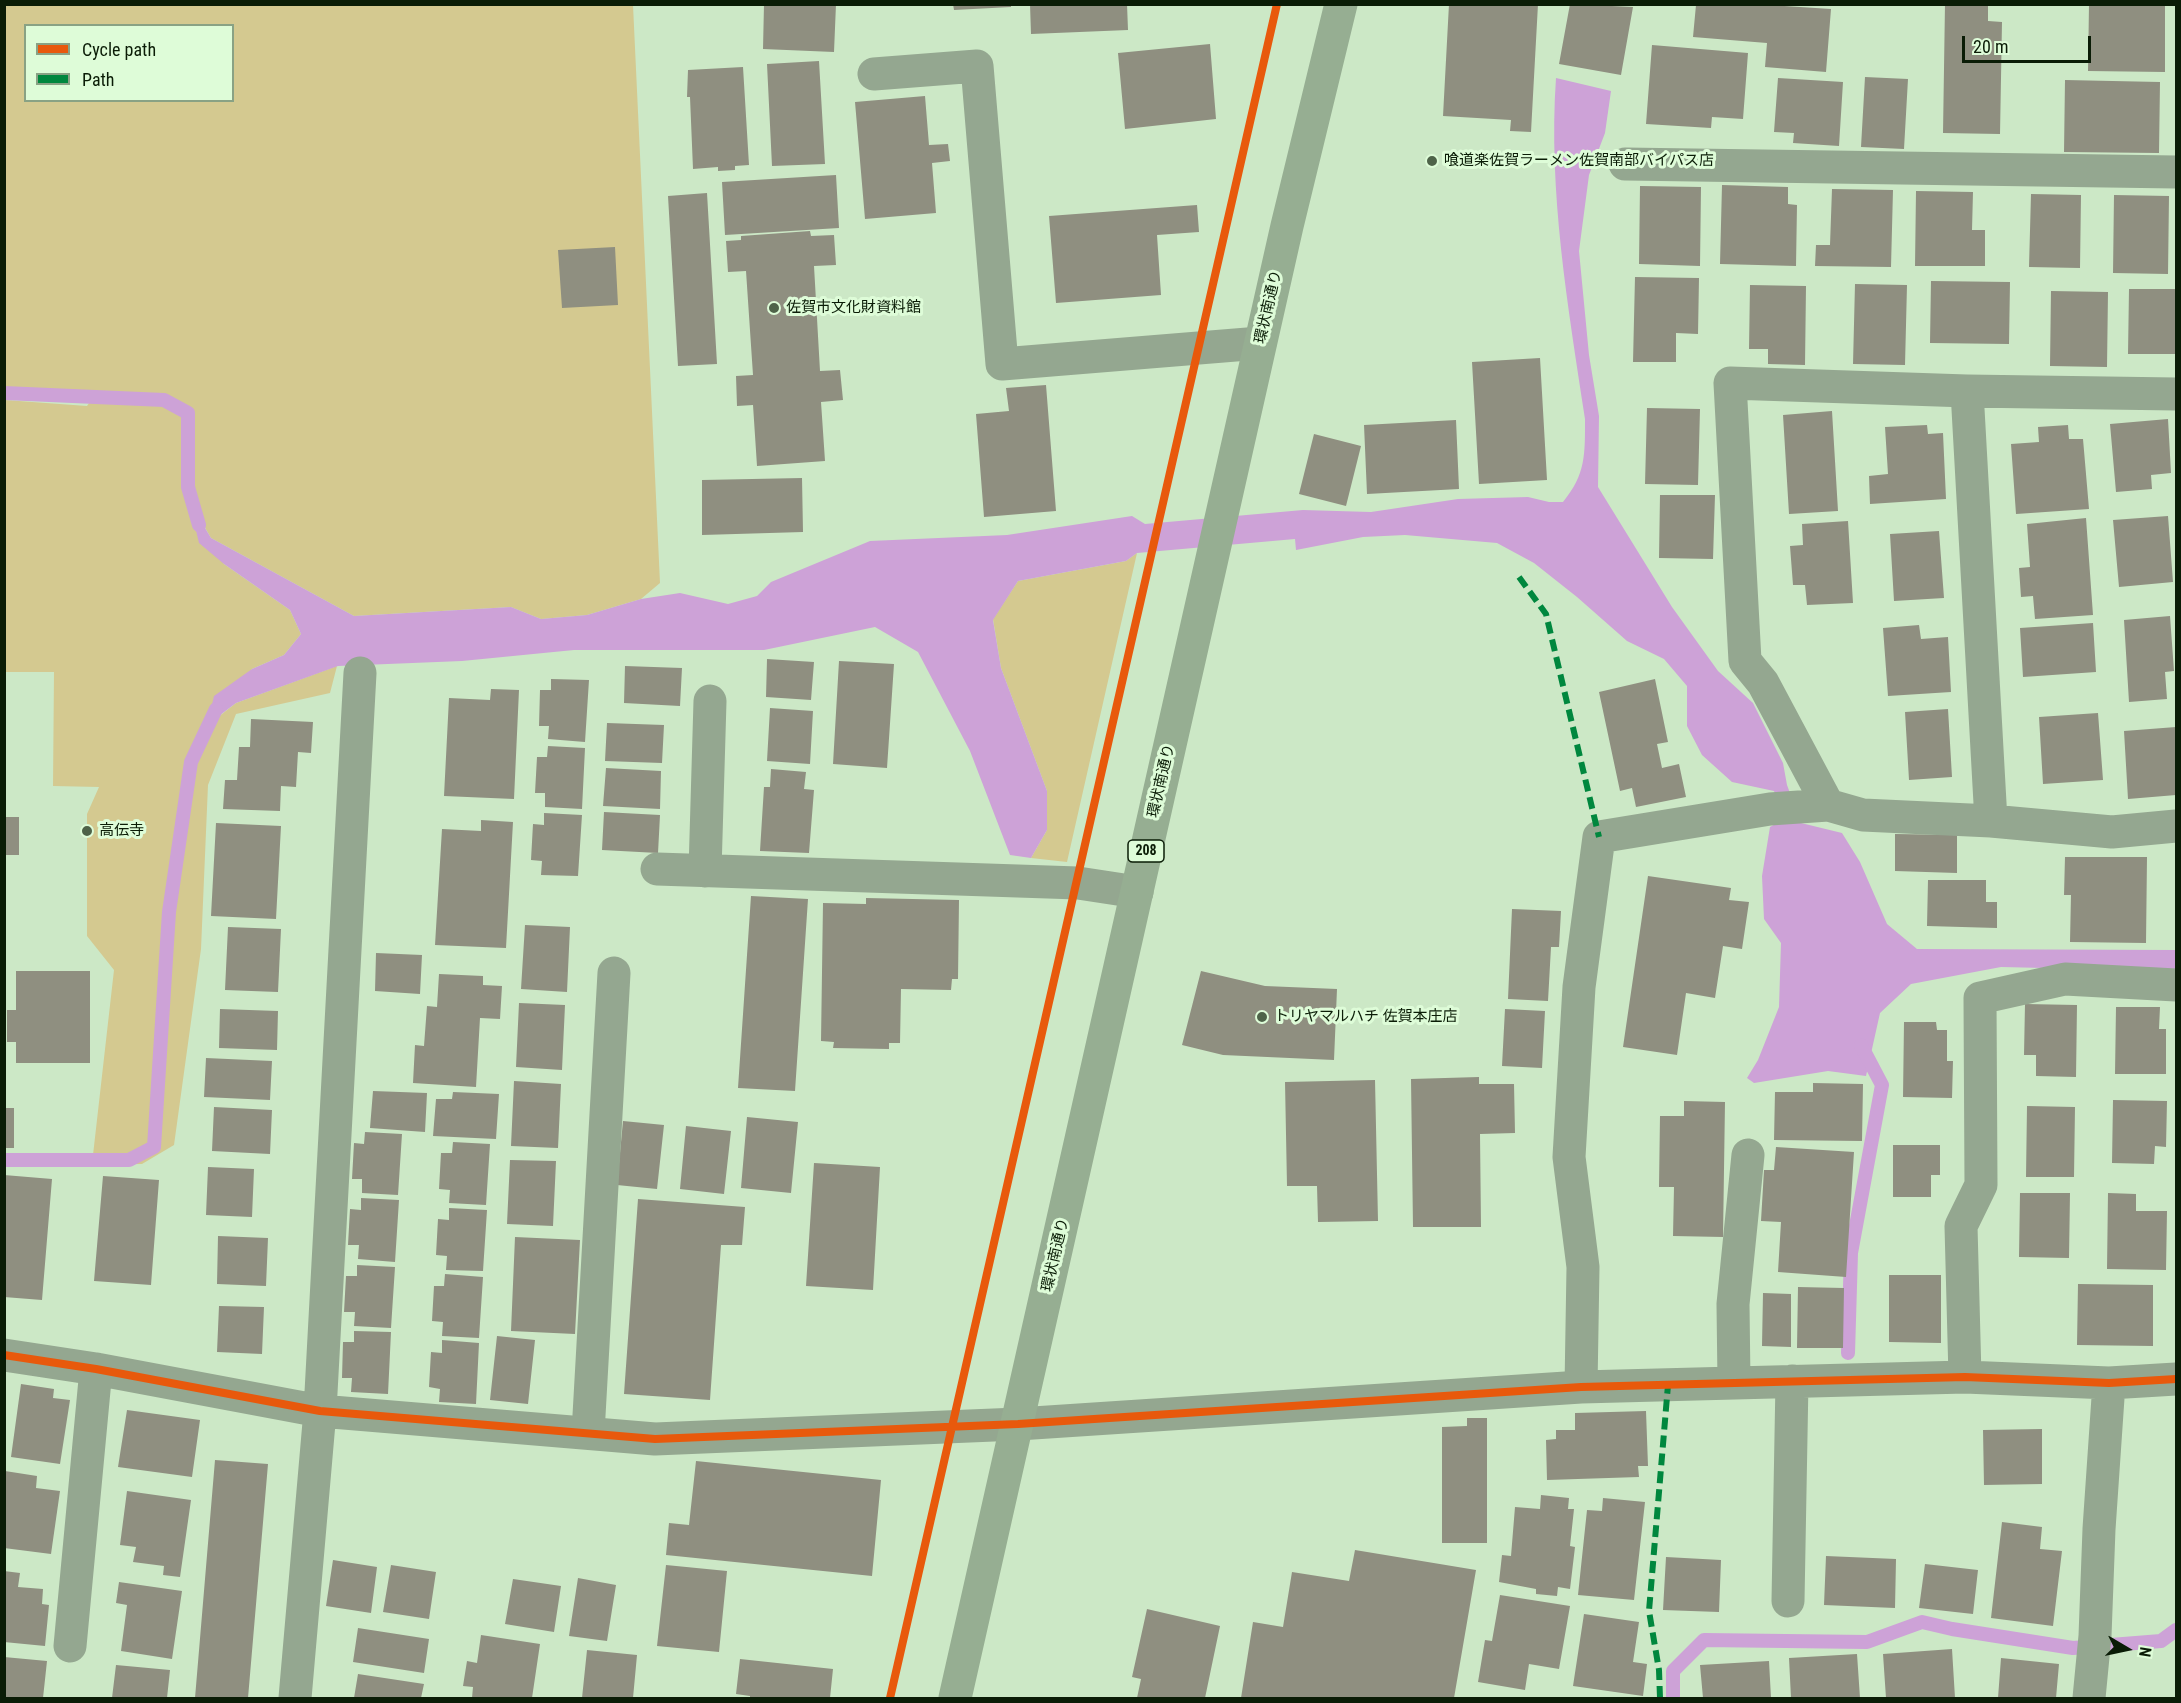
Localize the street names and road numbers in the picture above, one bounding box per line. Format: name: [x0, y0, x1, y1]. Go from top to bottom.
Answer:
street label: 環状南通り: [1252, 268, 1286, 346]
street label: 環状南通り: [1145, 742, 1179, 820]
road number: 208: [1128, 840, 1164, 862]
street label: 環状南通り: [1039, 1216, 1073, 1294]

